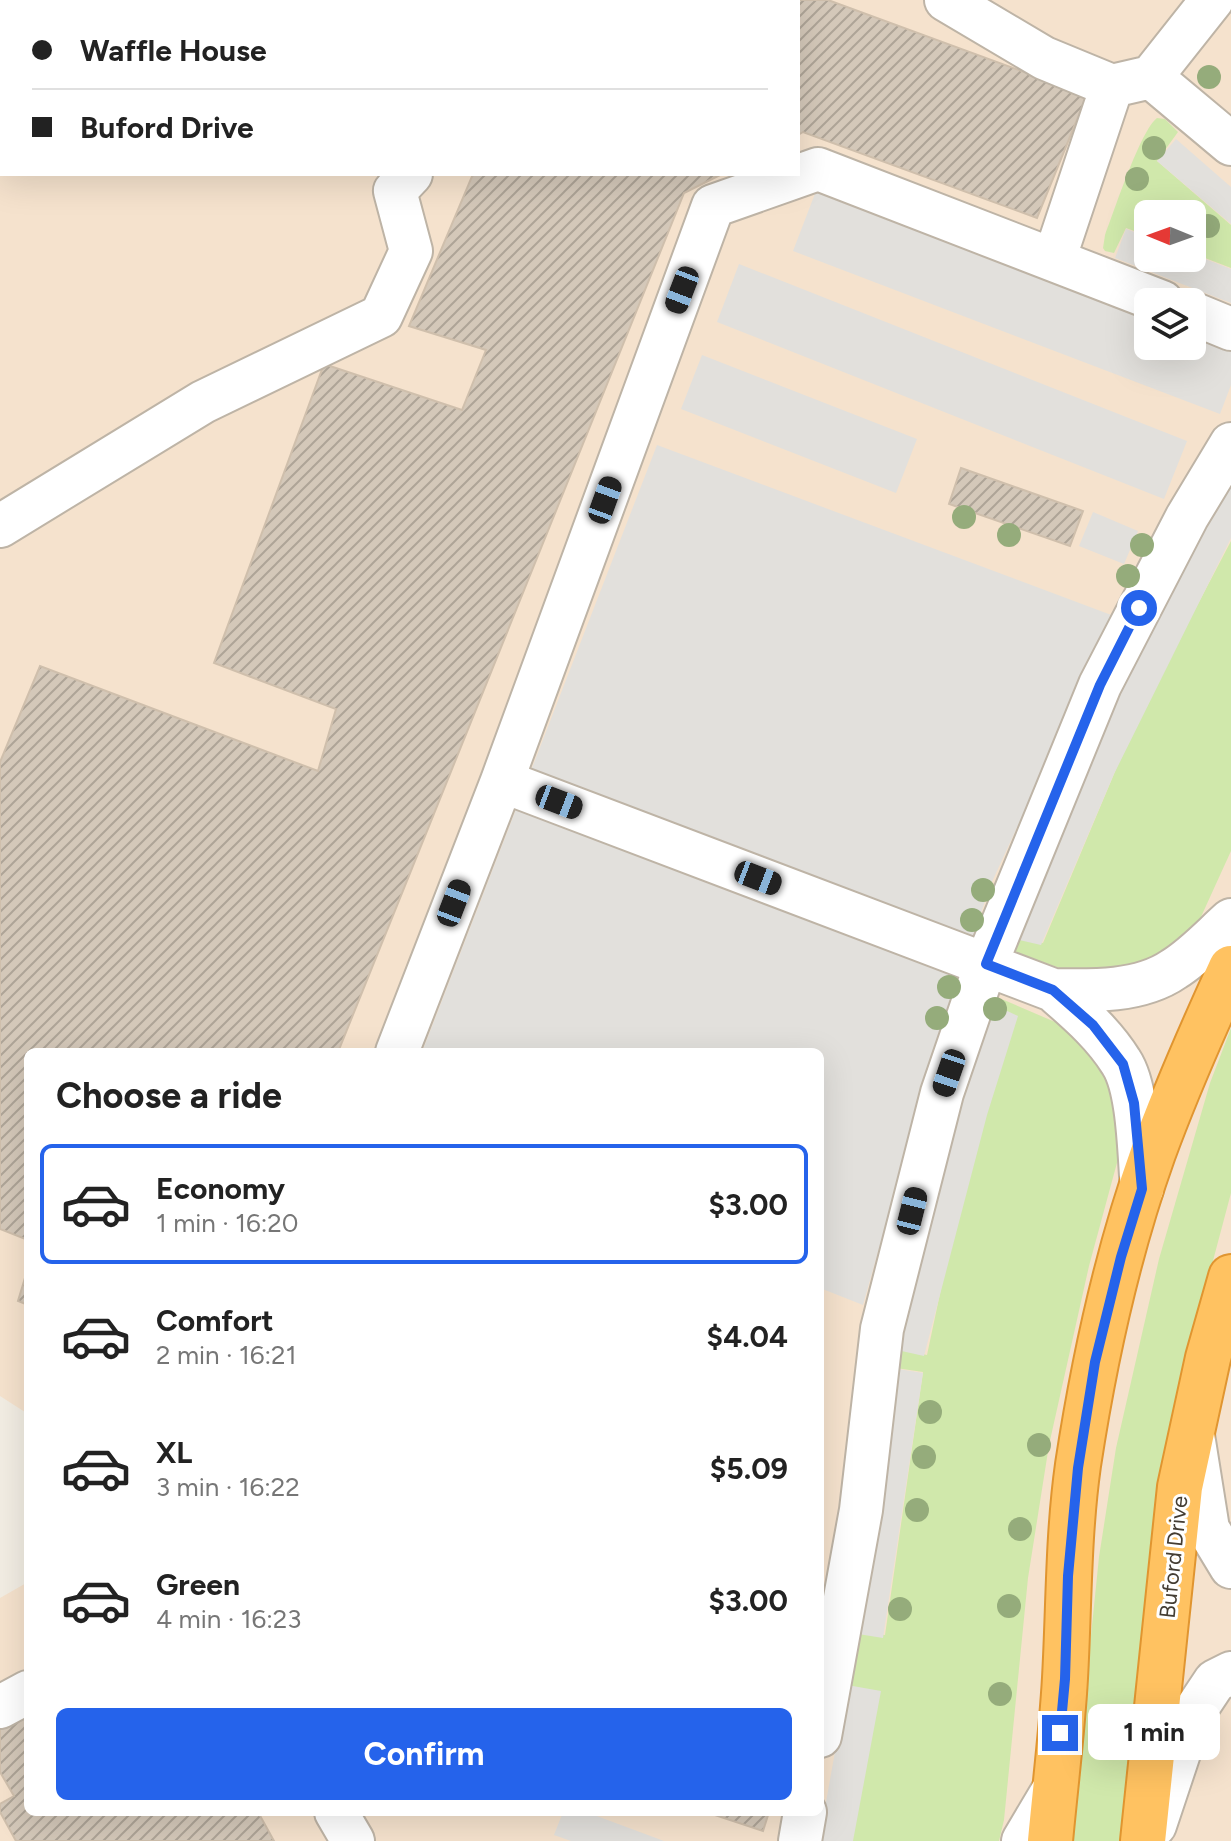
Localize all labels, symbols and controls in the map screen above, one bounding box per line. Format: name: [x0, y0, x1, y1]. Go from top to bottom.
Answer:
text: Waffle House: [80, 32, 267, 69]
text: Buford Drive: [80, 109, 254, 146]
north arrow: [1134, 200, 1206, 272]
map controls: [1134, 200, 1206, 360]
car: [662, 263, 702, 317]
button: layers: [1134, 288, 1206, 360]
car: [586, 473, 624, 527]
route start: [1121, 590, 1157, 626]
car: [532, 782, 586, 822]
car: [731, 858, 785, 898]
car: [434, 876, 474, 930]
car: [930, 1046, 968, 1100]
text: Choose a ride: [56, 1074, 282, 1117]
icon: car: [60, 1168, 132, 1240]
text: Economy: [156, 1170, 285, 1207]
car: [895, 1185, 929, 1237]
text: $3.00: [708, 1186, 788, 1223]
text: 1 min · 16:20: [156, 1207, 299, 1239]
icon: car: [60, 1300, 132, 1372]
text: Comfort: [156, 1302, 274, 1339]
text: $4.04: [707, 1318, 788, 1355]
text: 2 min · 16:21: [156, 1339, 296, 1371]
icon: car: [60, 1432, 132, 1504]
text: XL: [156, 1434, 192, 1471]
text: $5.09: [710, 1450, 788, 1487]
text: 3 min · 16:22: [156, 1471, 300, 1503]
street label: Buford Drive: [1154, 1494, 1193, 1620]
icon: car: [60, 1564, 132, 1636]
text: Green: [156, 1566, 240, 1603]
text: $3.00: [708, 1582, 788, 1619]
text: 4 min · 16:23: [156, 1603, 301, 1635]
callout: 1 min: [1088, 1705, 1220, 1761]
button: Confirm: [56, 1708, 792, 1800]
route end: [1042, 1715, 1078, 1751]
text: 1 min: [1123, 1716, 1185, 1748]

